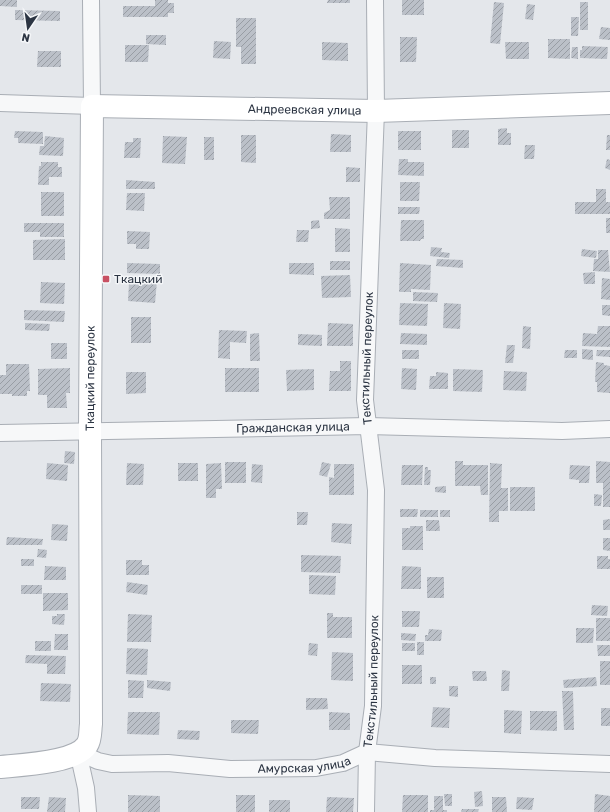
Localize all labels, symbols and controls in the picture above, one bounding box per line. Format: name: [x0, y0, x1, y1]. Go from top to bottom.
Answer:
north arrow: [8, 8, 48, 48]
text: N: [20, 30, 31, 44]
street label: Андреевская улица: [248, 102, 362, 118]
place label: Ткацкий: [114, 272, 162, 286]
marker: Ткацкий: [101, 274, 111, 284]
street label: Текстильный переулок: [358, 291, 376, 425]
street label: Ткацкий переулок: [83, 325, 98, 431]
street label: Гражданская улица: [236, 419, 350, 436]
street label: Текстильный переулок: [361, 614, 381, 748]
street label: Амурская улица: [258, 753, 353, 776]

